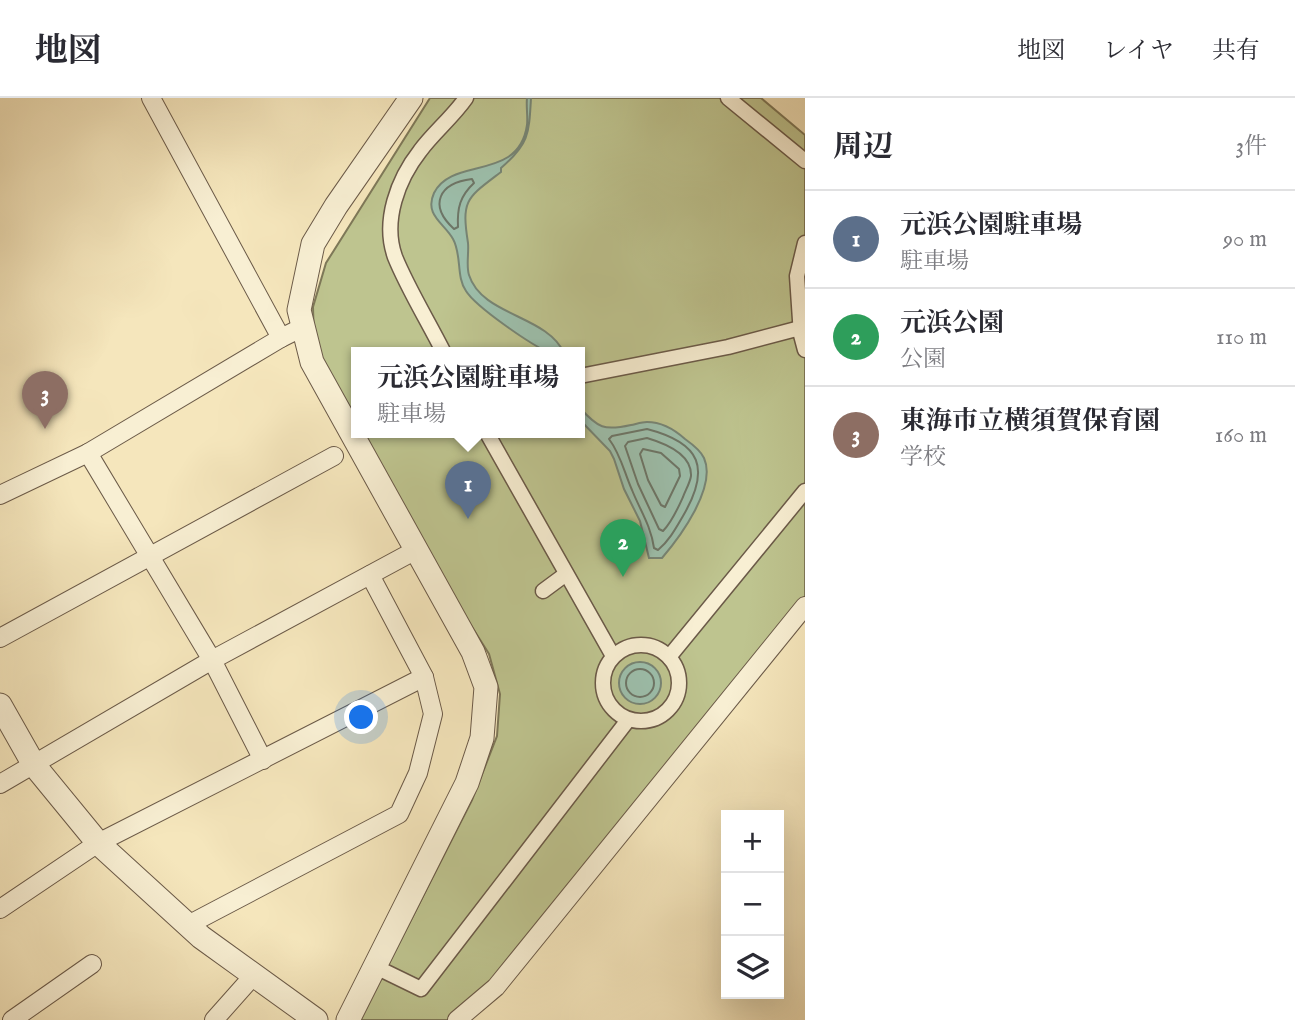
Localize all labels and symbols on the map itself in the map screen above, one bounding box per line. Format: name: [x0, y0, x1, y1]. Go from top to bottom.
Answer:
pin: 3: [22, 371, 68, 429]
pin: 1: [445, 461, 491, 519]
pin: 2: [600, 519, 646, 577]
your location: [344, 700, 378, 734]

